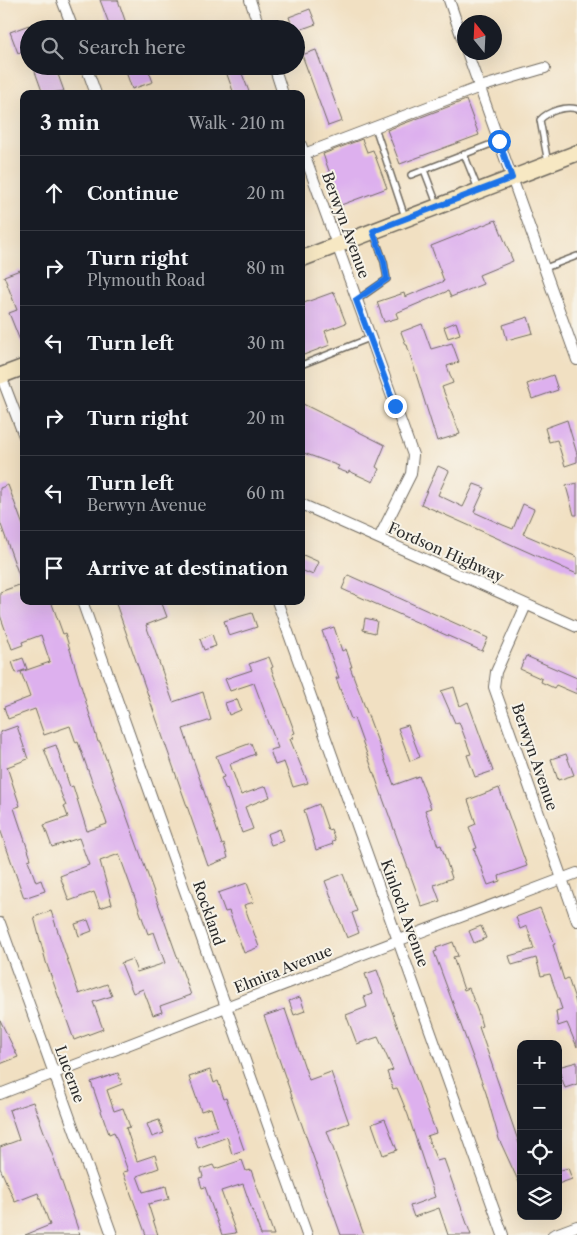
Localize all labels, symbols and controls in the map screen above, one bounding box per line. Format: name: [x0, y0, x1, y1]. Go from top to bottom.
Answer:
north arrow: [457, 15, 502, 60]
search box: [20, 20, 305, 75]
icon: search: [38, 34, 66, 62]
text: Search here: [78, 36, 186, 59]
text: 3 min: [40, 110, 100, 135]
text: Walk · 210 m: [189, 113, 285, 133]
route start: [488, 130, 511, 153]
street label: Berwyn Avenue: [318, 169, 374, 281]
icon: ahead: [40, 179, 68, 207]
text: Continue: [87, 182, 179, 205]
text: 20 m: [246, 183, 285, 203]
text: Turn right: [87, 247, 188, 270]
icon: right: [40, 254, 68, 282]
text: 80 m: [246, 258, 285, 278]
text: Plymouth Road: [87, 270, 205, 290]
icon: left: [40, 329, 68, 357]
text: Turn left: [87, 332, 174, 355]
text: 30 m: [247, 333, 285, 353]
route end: [384, 395, 407, 418]
icon: right: [40, 404, 68, 432]
text: Turn right: [87, 407, 188, 430]
text: 20 m: [246, 408, 285, 428]
text: Turn left: [87, 472, 174, 495]
icon: left: [40, 479, 68, 507]
text: 60 m: [246, 483, 285, 503]
text: Berwyn Avenue: [87, 495, 207, 515]
street label: Fordson Highway: [385, 518, 507, 586]
icon: arrive: [40, 554, 68, 582]
text: Arrive at destination: [87, 557, 288, 580]
street label: Berwyn Avenue: [508, 701, 562, 813]
street label: Kinloch Avenue: [377, 857, 433, 969]
street label: Rockland: [189, 878, 229, 948]
street label: Elmira Avenue: [231, 941, 335, 997]
map controls: [517, 1040, 562, 1220]
button: +: [517, 1040, 562, 1085]
street label: Lucerne: [51, 1043, 89, 1105]
button: −: [517, 1085, 562, 1130]
button: locate: [517, 1130, 562, 1175]
button: layers: [517, 1175, 562, 1220]

